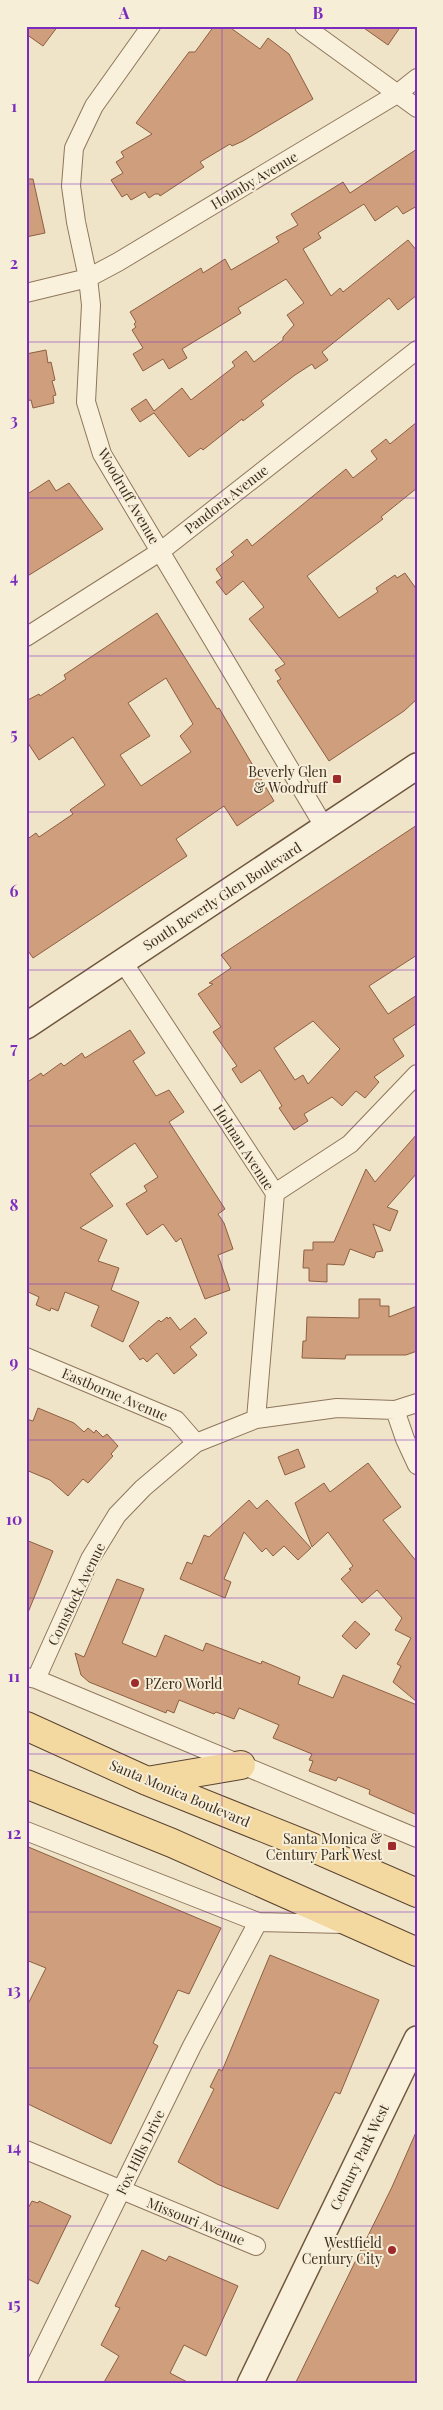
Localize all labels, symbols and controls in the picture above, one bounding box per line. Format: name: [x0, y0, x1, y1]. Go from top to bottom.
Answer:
text: A: [118, 2, 130, 23]
text: B: [313, 2, 324, 23]
text: 1: [11, 95, 17, 116]
street label: Holmby Avenue: [207, 147, 301, 213]
text: 2: [10, 252, 18, 273]
text: 3: [10, 409, 18, 430]
street label: Woodruff Avenue: [93, 444, 164, 547]
street label: Pandora Avenue: [180, 460, 272, 538]
text: 4: [10, 566, 18, 587]
text: 5: [10, 723, 18, 744]
place label: Beverly Glen & Woodruff: [248, 762, 329, 797]
marker: Beverly Glen & Woodruff: [331, 773, 343, 785]
street label: South Beverly Glen Boulevard: [139, 838, 305, 954]
text: 6: [10, 880, 19, 901]
text: 7: [10, 1037, 18, 1058]
street label: Holman Avenue: [209, 1100, 279, 1194]
text: 8: [10, 1194, 19, 1215]
text: 9: [10, 1351, 19, 1372]
street label: Eastborne Avenue: [59, 1363, 171, 1425]
text: 10: [6, 1508, 22, 1529]
street label: Comstock Avenue: [43, 1539, 109, 1649]
text: 11: [8, 1665, 20, 1686]
place label: PZero World: [145, 1674, 223, 1693]
marker: PZero World: [129, 1677, 141, 1689]
street label: Santa Monica Boulevard: [107, 1755, 253, 1831]
text: 12: [7, 1822, 21, 1843]
place label: Santa Monica & Century Park West: [266, 1829, 383, 1864]
marker: Santa Monica & Century Park West: [386, 1840, 398, 1852]
text: 13: [7, 1979, 21, 2000]
street label: Century Park West: [325, 2100, 393, 2213]
street label: Fox Hills Drive: [111, 2106, 169, 2198]
text: 14: [7, 2136, 21, 2157]
street label: Missouri Avenue: [144, 2193, 248, 2249]
place label: Westfield Century City: [302, 2233, 382, 2268]
marker: Westfield Century City: [386, 2244, 398, 2256]
text: 15: [7, 2293, 21, 2314]

